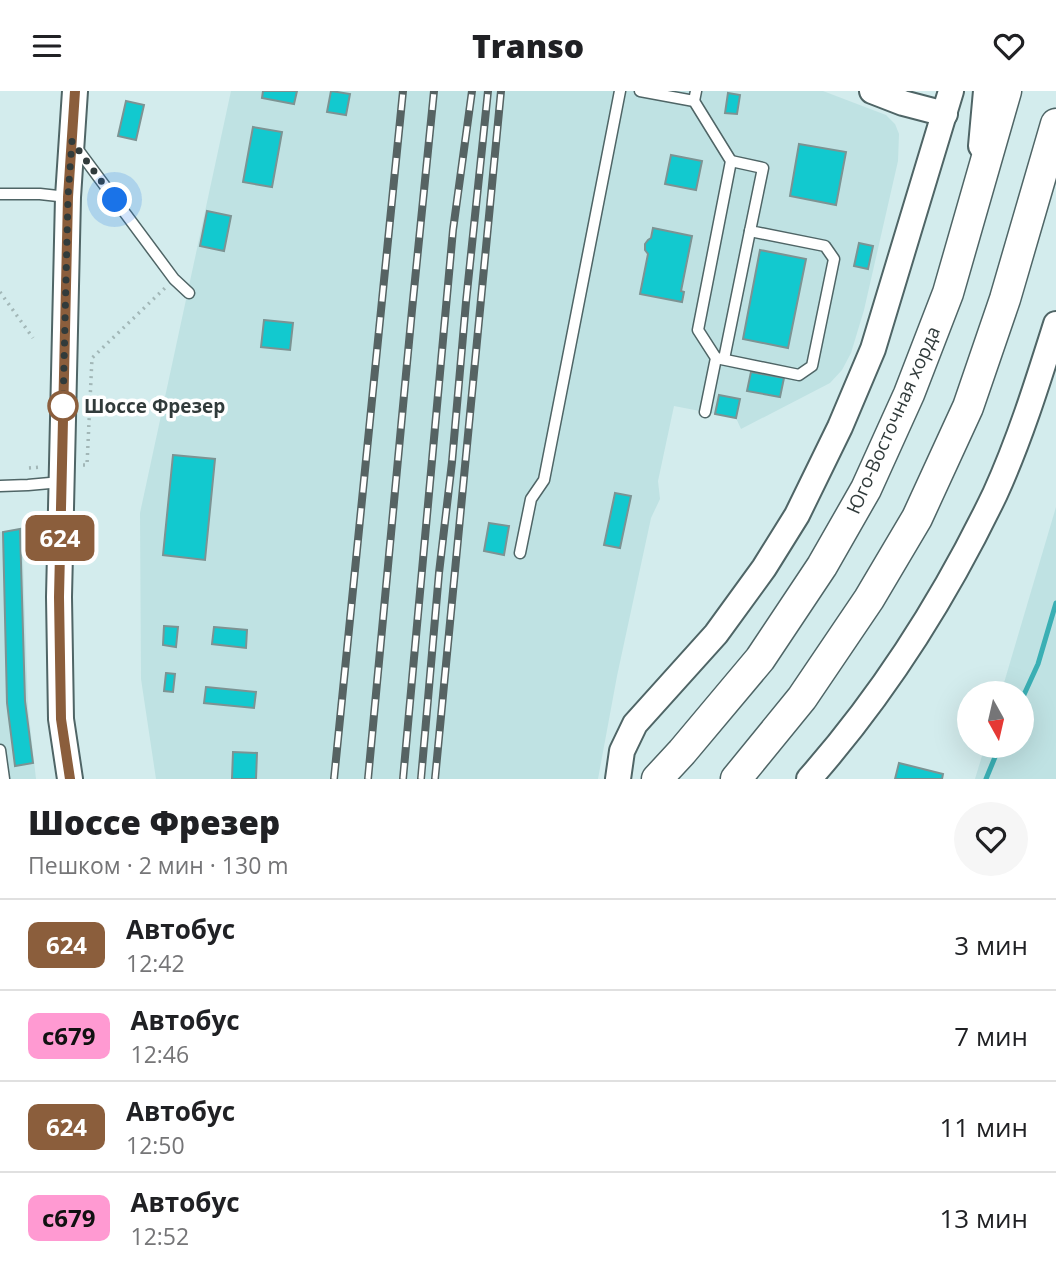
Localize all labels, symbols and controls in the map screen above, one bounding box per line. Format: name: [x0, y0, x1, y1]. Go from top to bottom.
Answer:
text: Transo: [472, 24, 584, 67]
icon: menu: [28, 27, 66, 65]
icon: heart: [990, 27, 1028, 65]
your location: [97, 182, 132, 217]
street label: Юго-Восточная хорда: [840, 322, 946, 518]
marker: Шоссе Фрезер: [48, 391, 78, 421]
place label: Шоссе Фрезер: [84, 393, 225, 419]
line badge: 624: [20, 515, 100, 561]
text: 624: [39, 521, 81, 554]
north arrow: [957, 681, 1034, 758]
map controls: [957, 681, 1034, 758]
text: Шоссе Фрезер: [28, 800, 280, 845]
button: heart: [954, 802, 1028, 876]
text: Пешком · 2 мин · 130 m: [28, 849, 289, 881]
text: Автобус: [126, 911, 235, 947]
text: 3 мин: [954, 927, 1028, 963]
text: 624: [46, 928, 87, 961]
text: 12:42: [126, 947, 185, 979]
text: Автобус: [131, 1002, 240, 1038]
text: 7 мин: [954, 1018, 1028, 1054]
text: с679: [42, 1019, 96, 1052]
text: 12:46: [131, 1038, 189, 1070]
text: Автобус: [126, 1093, 235, 1129]
text: 11 мин: [939, 1109, 1028, 1145]
text: 624: [46, 1110, 87, 1143]
text: 12:50: [126, 1129, 185, 1161]
text: Автобус: [131, 1184, 240, 1220]
text: 13 мин: [939, 1200, 1028, 1236]
text: с679: [42, 1201, 96, 1234]
text: 12:52: [131, 1220, 189, 1252]

